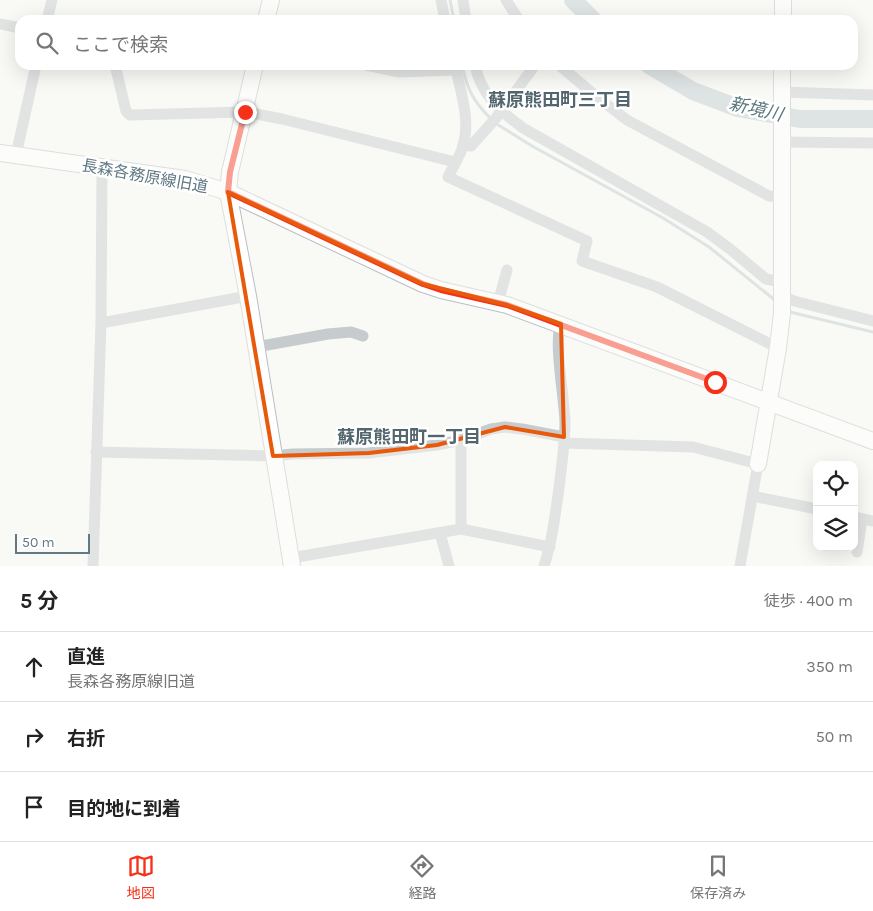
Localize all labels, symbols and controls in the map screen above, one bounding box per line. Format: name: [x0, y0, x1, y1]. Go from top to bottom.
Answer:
search box: [15, 15, 858, 70]
icon: search: [33, 29, 61, 57]
text: ここで検索: [73, 34, 168, 56]
district label: 蘇原熊田町三丁目: [488, 89, 632, 111]
water label: 新境川: [727, 92, 787, 126]
route end: [234, 101, 257, 124]
street label: 長森各務原線旧道: [80, 156, 210, 196]
route start: [704, 371, 727, 394]
district label: 蘇原熊田町一丁目: [337, 426, 481, 448]
map controls: [813, 461, 858, 551]
button: locate: [813, 461, 858, 506]
button: layers: [813, 506, 858, 551]
scale bar: [15, 531, 90, 554]
text: 50 m: [22, 534, 55, 551]
text: 5 分: [20, 589, 59, 613]
text: 徒歩 · 400 m: [764, 591, 853, 610]
text: 直進: [67, 646, 105, 668]
icon: ahead: [20, 653, 48, 681]
text: 350 m: [806, 657, 853, 676]
text: 長森各務原線旧道: [67, 672, 195, 691]
icon: right: [20, 723, 48, 751]
text: 50 m: [816, 727, 853, 746]
text: 右折: [67, 728, 105, 750]
icon: arrive: [20, 793, 48, 821]
text: 目的地に到着: [67, 798, 181, 820]
tab: 地図: [127, 852, 155, 902]
tab: 経路: [408, 852, 436, 902]
tab: 保存済み: [690, 852, 746, 902]

